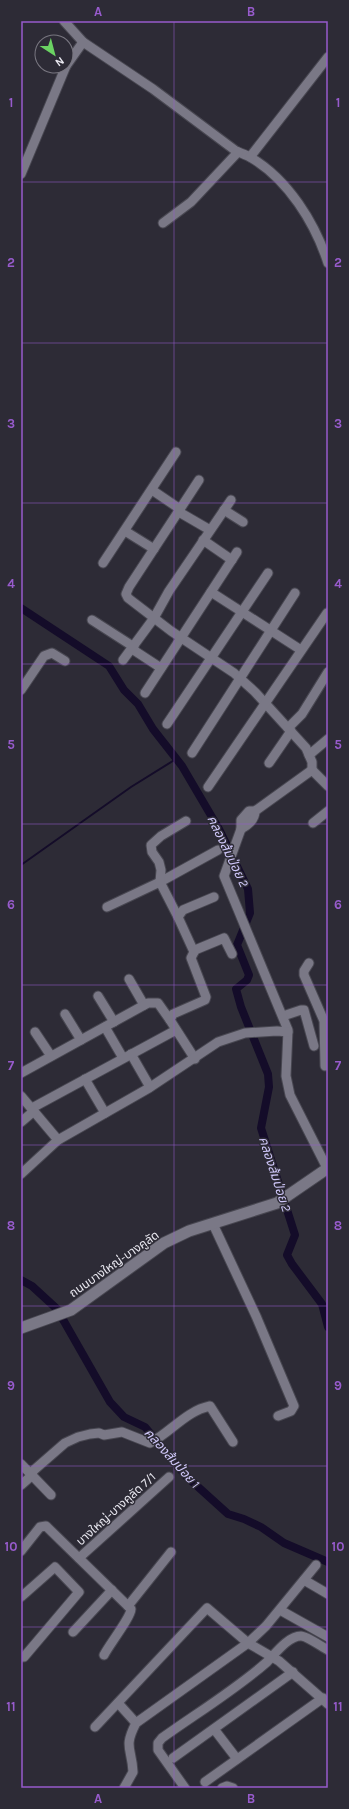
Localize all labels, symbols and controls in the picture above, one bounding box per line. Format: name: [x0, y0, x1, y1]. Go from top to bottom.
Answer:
text: A: [94, 4, 102, 19]
text: B: [247, 4, 255, 19]
north arrow: [34, 34, 74, 74]
text: N: [53, 54, 67, 69]
text: 1: [9, 95, 13, 110]
text: 1: [336, 95, 340, 110]
text: 2: [7, 255, 15, 270]
text: 2: [334, 255, 342, 270]
text: 3: [7, 416, 15, 431]
text: 3: [334, 416, 342, 431]
text: 4: [7, 576, 15, 591]
text: 4: [334, 576, 342, 591]
text: 5: [7, 737, 15, 752]
text: 5: [334, 737, 342, 752]
water label: คลองส้มป่อย 2: [204, 813, 252, 889]
text: 6: [7, 897, 15, 912]
text: 6: [334, 897, 342, 912]
text: 7: [8, 1058, 15, 1073]
text: 7: [335, 1058, 342, 1073]
water label: คลองส้มป่อย 2: [256, 1135, 294, 1214]
text: 8: [7, 1218, 15, 1233]
text: 8: [334, 1218, 342, 1233]
street label: ถนนบางใหญ่-บางคูลัด: [66, 1228, 162, 1300]
text: 9: [7, 1378, 15, 1393]
text: 9: [334, 1378, 342, 1393]
water label: คลองส้มป่อย 1: [141, 1425, 203, 1491]
street label: บางใหญ่-บางคูลัด 7/1: [73, 1470, 159, 1548]
text: 10: [5, 1539, 17, 1554]
text: 10: [332, 1539, 344, 1554]
text: 11: [6, 1699, 16, 1714]
text: 11: [333, 1699, 343, 1714]
text: A: [94, 1791, 102, 1806]
text: B: [247, 1791, 255, 1806]

